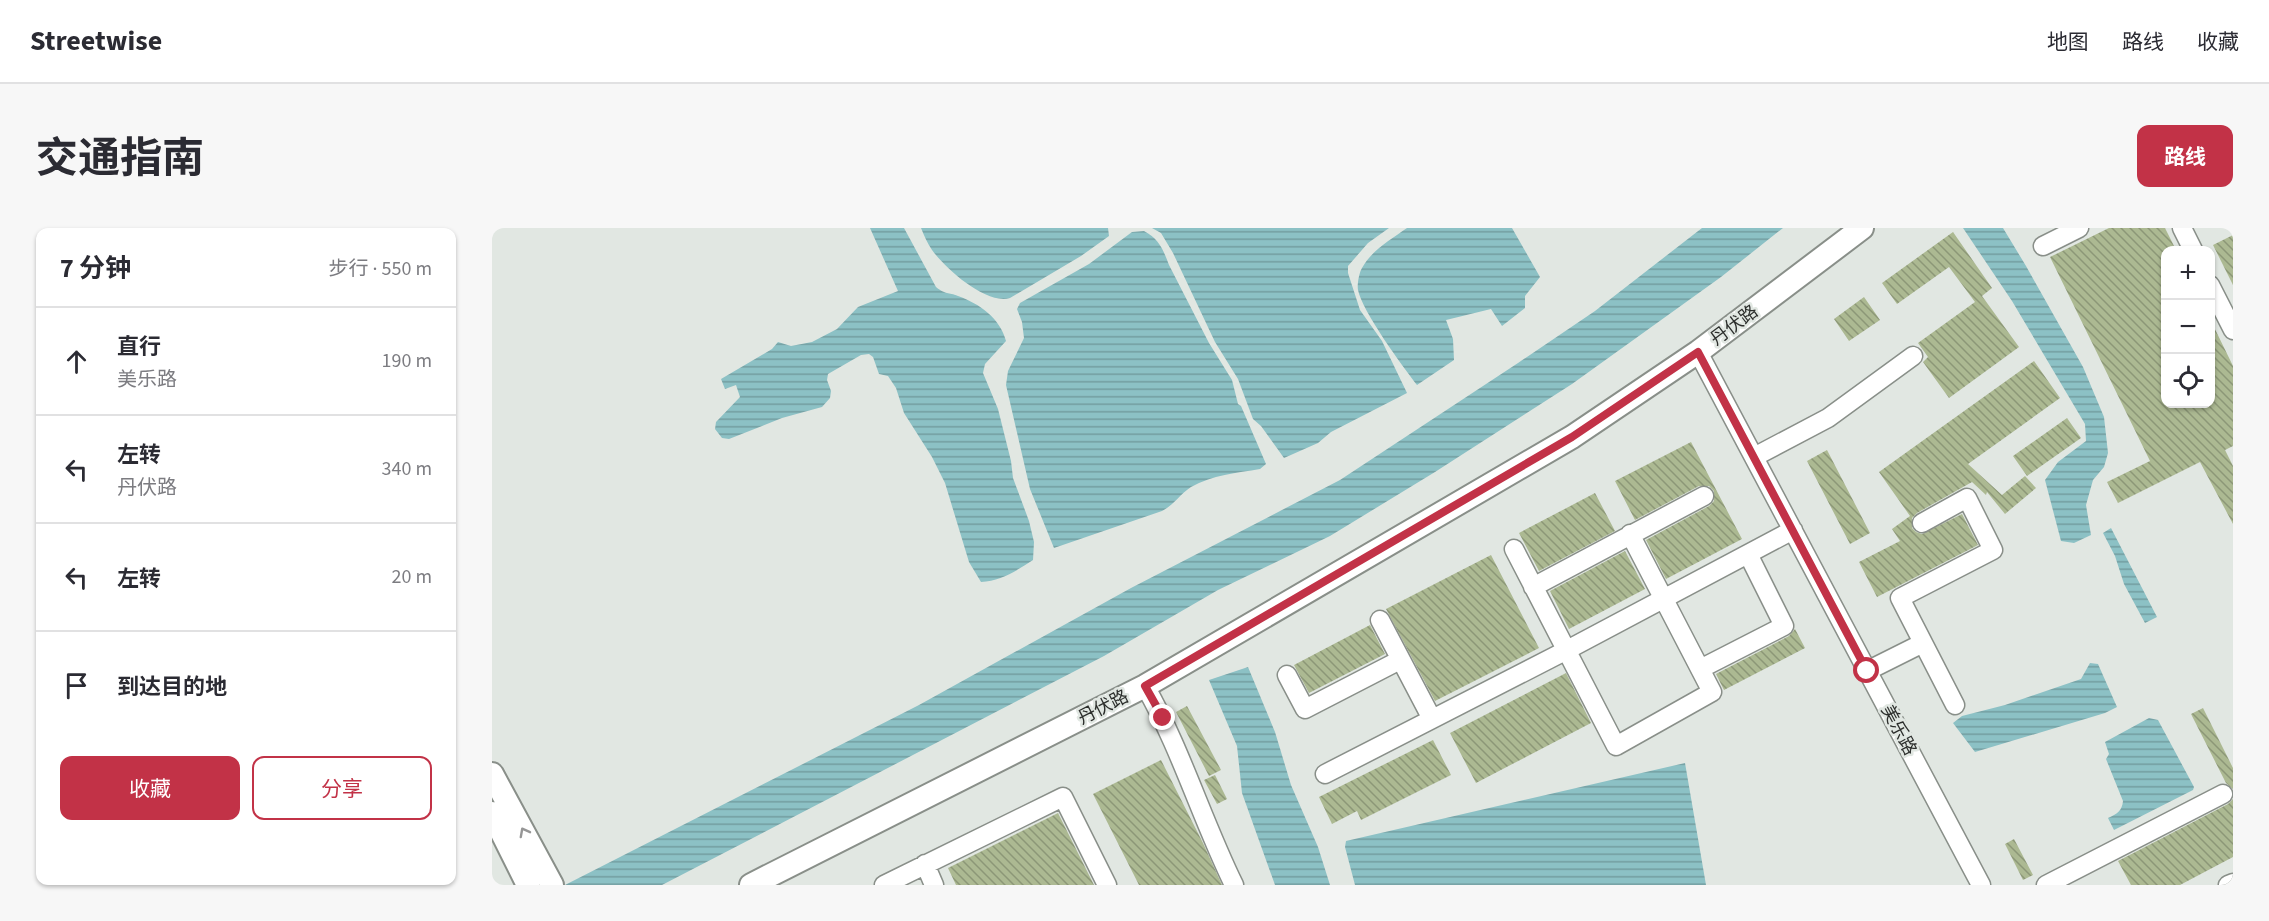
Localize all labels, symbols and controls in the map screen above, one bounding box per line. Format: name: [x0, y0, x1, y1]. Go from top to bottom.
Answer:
text: Streetwise: [30, 21, 162, 61]
text: 地图: [2047, 27, 2089, 57]
text: 路线: [2122, 27, 2164, 57]
text: 收藏: [2197, 27, 2239, 57]
button: 路线: [2137, 125, 2233, 187]
text: 交通指南: [36, 129, 204, 189]
map controls: [2161, 246, 2215, 408]
button: +: [2161, 246, 2215, 300]
text: 7 分钟: [60, 250, 131, 287]
text: 步行 · 550 m: [329, 255, 432, 283]
street label: 丹伏路: [1705, 299, 1763, 352]
button: −: [2161, 300, 2215, 354]
text: 直行: [117, 331, 161, 363]
icon: ahead: [60, 345, 93, 378]
text: 190 m: [382, 347, 432, 375]
button: locate: [2161, 354, 2215, 408]
text: 美乐路: [117, 366, 177, 394]
text: 左转: [117, 439, 161, 471]
icon: left: [60, 453, 93, 486]
text: 340 m: [382, 455, 432, 483]
text: 丹伏路: [117, 474, 177, 502]
icon: left: [60, 561, 93, 594]
text: 左转: [117, 563, 161, 595]
text: 20 m: [392, 563, 432, 591]
route start: [1853, 657, 1879, 683]
icon: arrive: [60, 669, 93, 702]
text: 到达目的地: [117, 671, 227, 703]
street label: 丹伏路: [1073, 684, 1133, 731]
street label: 美乐路: [1875, 701, 1922, 760]
route end: [1149, 704, 1175, 730]
button: 收藏: [60, 756, 240, 820]
button: 分享: [252, 756, 432, 820]
one-way arrow: [520, 827, 531, 838]

